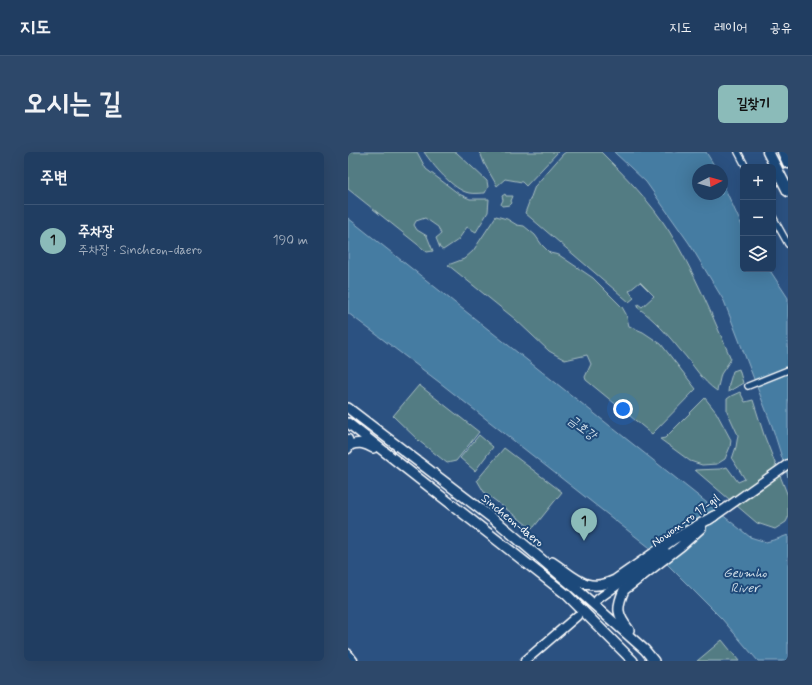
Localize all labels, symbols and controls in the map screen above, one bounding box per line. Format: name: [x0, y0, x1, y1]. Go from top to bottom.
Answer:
text: 지도: [20, 15, 51, 40]
text: 지도: [669, 19, 692, 37]
text: 레이어: [714, 19, 747, 37]
text: 공유: [769, 19, 792, 37]
button: 길찾기: [718, 85, 788, 123]
text: 오시는 길: [24, 86, 122, 123]
north arrow: [692, 164, 728, 200]
map controls: [740, 164, 776, 272]
button: +: [740, 164, 776, 200]
text: 주변: [40, 167, 67, 189]
button: −: [740, 200, 776, 236]
text: 주차장: [78, 222, 114, 242]
text: 1: [50, 232, 56, 249]
text: 190 m: [273, 232, 308, 249]
button: layers: [740, 236, 776, 272]
text: 주차장 · Sincheon-daero: [78, 242, 202, 259]
your location: [613, 399, 633, 419]
water label: 금호강: [564, 412, 601, 445]
street label: Sincheon-daero: [477, 491, 547, 552]
street label: Nowon-ro 17-gil: [649, 491, 723, 551]
pin: 1: [571, 508, 597, 541]
water label: Geumho River: [723, 565, 767, 597]

